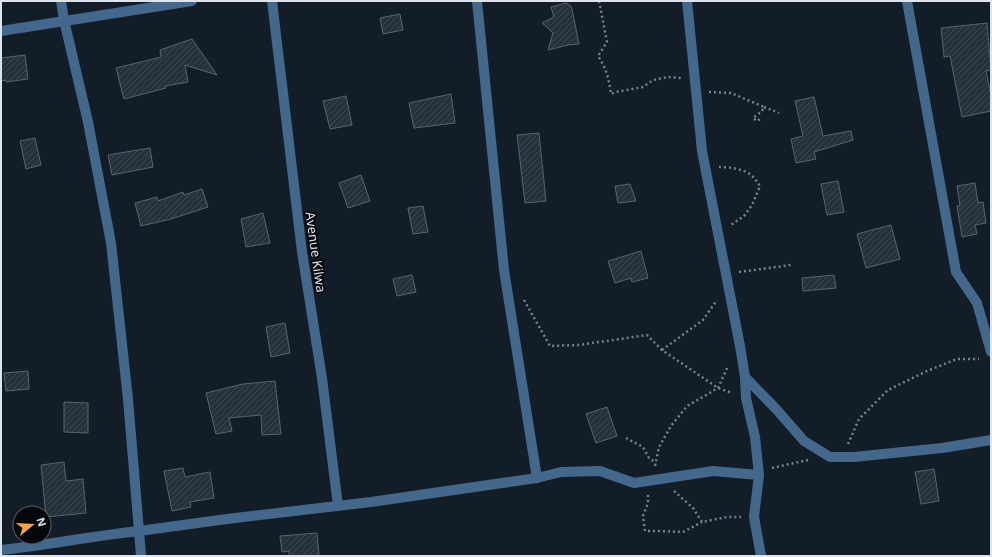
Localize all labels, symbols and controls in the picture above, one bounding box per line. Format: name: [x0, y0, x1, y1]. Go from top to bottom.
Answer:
street label: Avenue Kilwa: [301, 210, 331, 294]
north arrow: [12, 505, 52, 545]
text: N: [33, 515, 51, 528]

